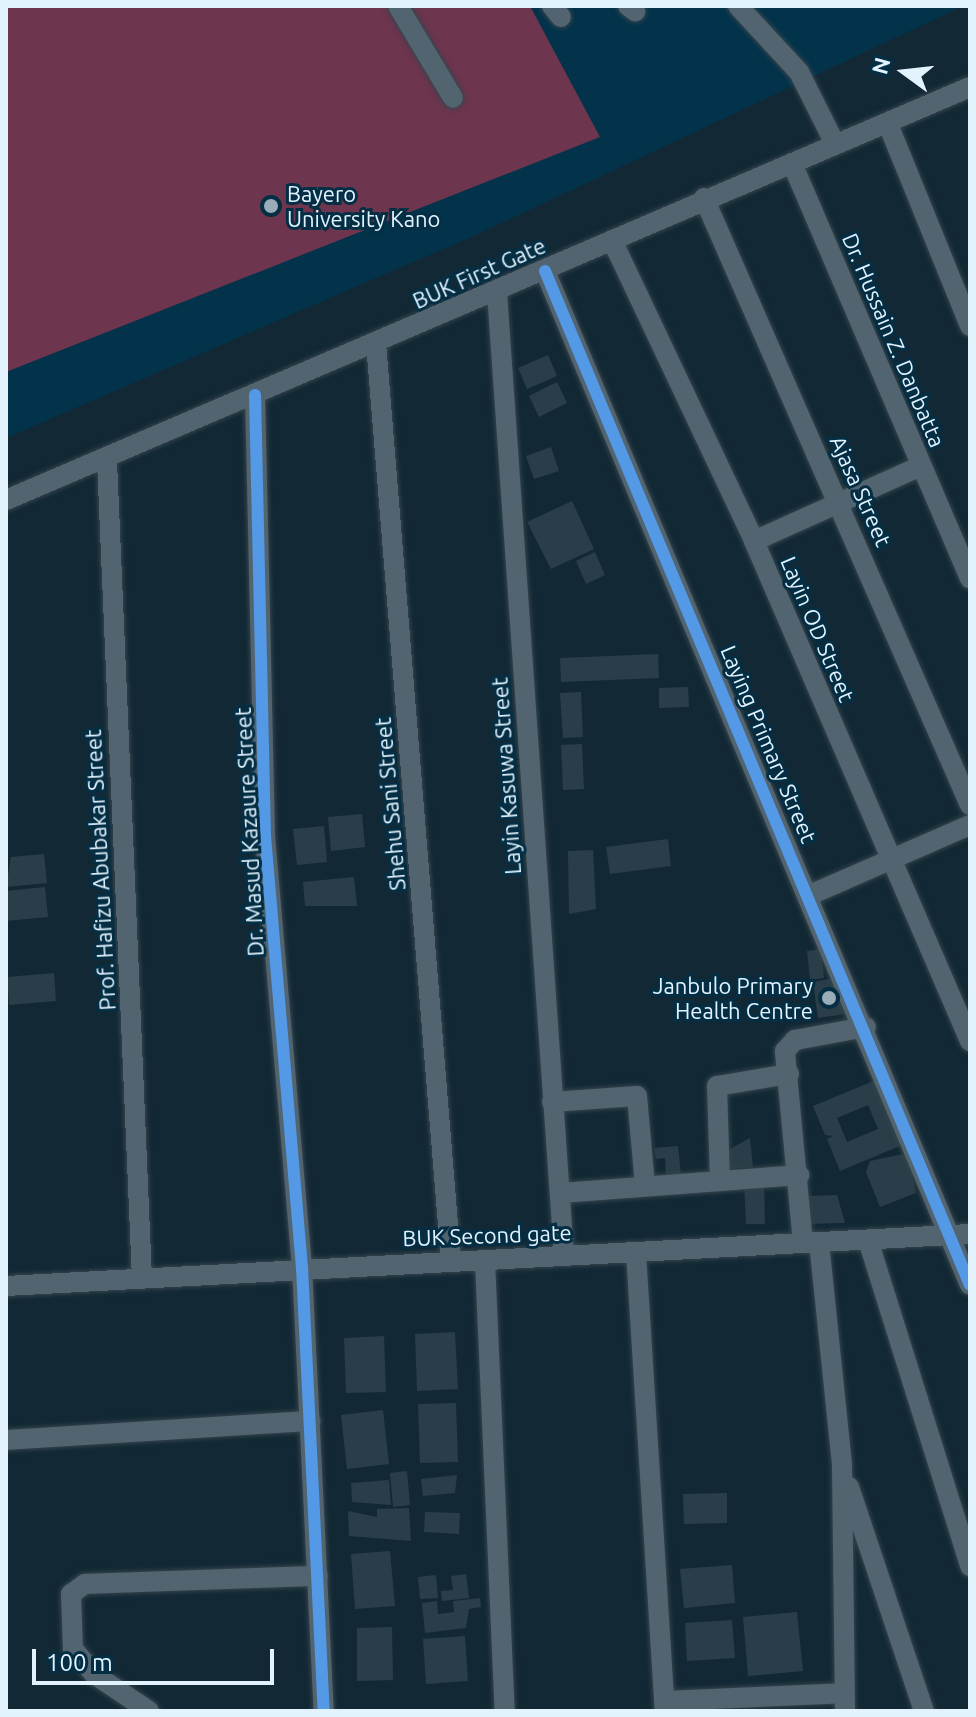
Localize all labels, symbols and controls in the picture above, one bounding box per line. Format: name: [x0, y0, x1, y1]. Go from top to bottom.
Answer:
north arrow: [864, 32, 944, 112]
text: N: [866, 55, 895, 77]
place label: Bayero University Kano: [287, 180, 440, 232]
marker: Bayero University Kano: [262, 197, 280, 215]
street label: Dr. Hussain Z. Danbatta: [837, 229, 951, 451]
street label: BUK First Gate: [409, 232, 549, 314]
street label: Ajasa Street: [825, 432, 897, 550]
street label: Layin OD Street: [776, 552, 860, 706]
street label: Laying Primary Street: [715, 641, 823, 847]
street label: Layin Kasuwa Street: [486, 676, 526, 876]
street label: Dr. Masud Kazaure Street: [229, 707, 269, 957]
street label: Shehu Sani Street: [369, 716, 411, 892]
street label: Prof. Hafizu Abubakar Street: [79, 729, 121, 1011]
place label: Janbulo Primary Health Centre: [653, 972, 813, 1024]
marker: Janbulo Primary Health Centre: [820, 989, 838, 1007]
street label: BUK Second gate: [402, 1219, 572, 1251]
scale bar: [36, 1633, 278, 1683]
text: 100 m: [46, 1649, 113, 1676]

